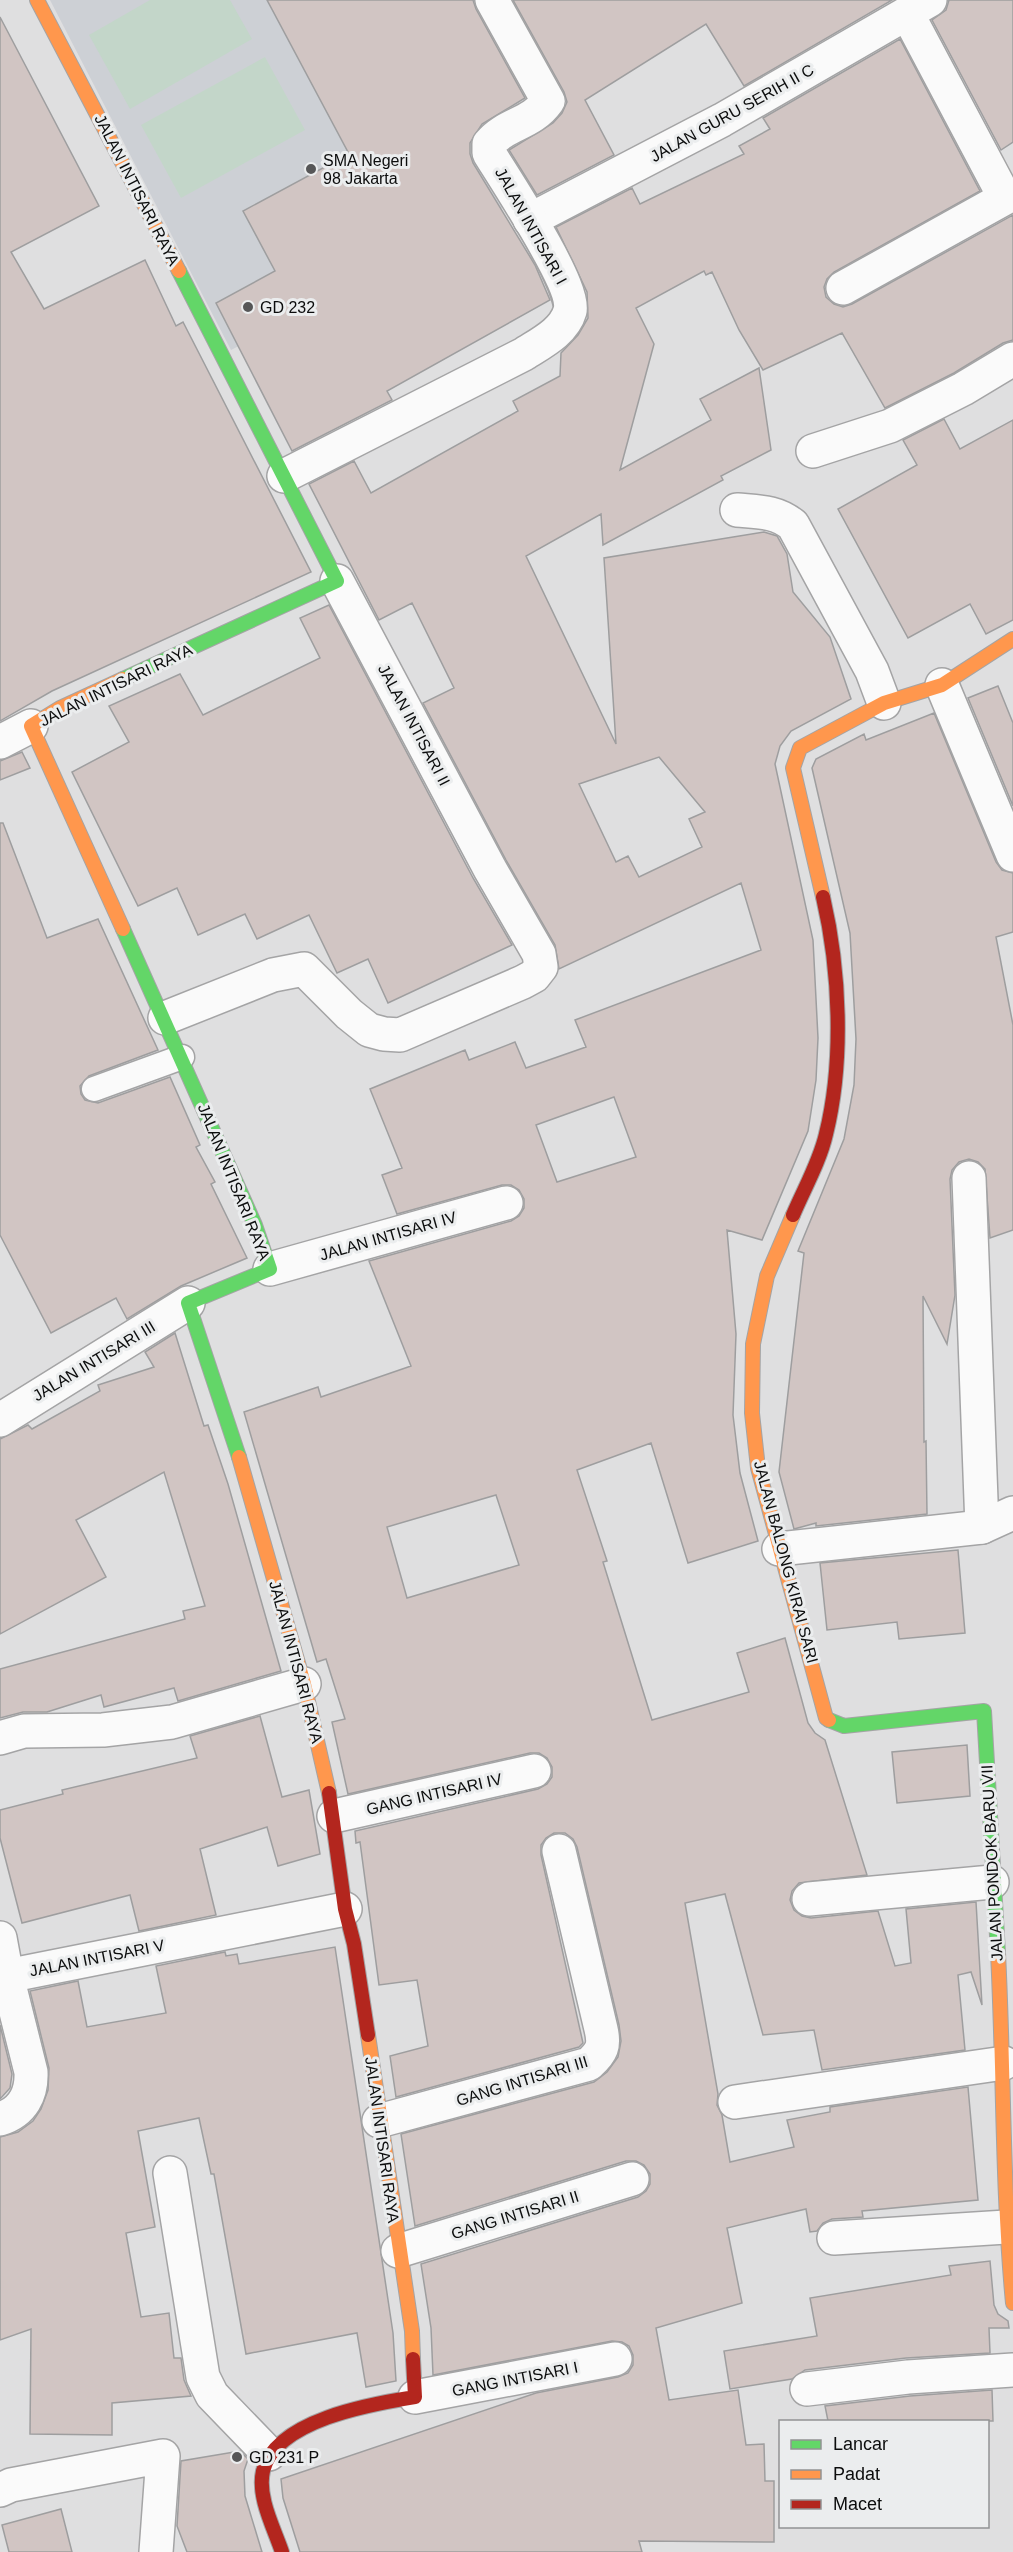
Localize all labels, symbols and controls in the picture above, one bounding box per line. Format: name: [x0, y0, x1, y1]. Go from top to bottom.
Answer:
street label: JALAN GURU SERIH II C: [647, 61, 817, 165]
street label: JALAN INTISARI RAYA: [91, 112, 183, 269]
place label: SMA Negeri 98 Jakarta: [323, 152, 408, 187]
marker: SMA Negeri 98 Jakarta: [304, 162, 318, 176]
street label: JALAN INTISARI I: [492, 165, 570, 287]
place label: GD 232: [260, 299, 315, 316]
marker: GD 232: [241, 300, 255, 314]
street label: JALAN INTISARI RAYA: [37, 641, 195, 729]
street label: JALAN INTISARI II: [375, 661, 453, 789]
street label: JALAN INTISARI RAYA: [195, 1101, 273, 1263]
street label: JALAN INTISARI IV: [318, 1208, 459, 1264]
street label: JALAN INTISARI III: [30, 1318, 158, 1404]
street label: JALAN BALONG KIRAI SARI: [751, 1459, 821, 1665]
street label: JALAN INTISARI RAYA: [266, 1579, 326, 1745]
street label: JALAN PONDOK BARU VII: [978, 1764, 1006, 1962]
street label: GANG INTISARI IV: [365, 1770, 504, 1818]
street label: JALAN INTISARI V: [28, 1937, 166, 1979]
street label: GANG INTISARI III: [454, 2053, 590, 2109]
street label: JALAN INTISARI RAYA: [362, 2056, 402, 2224]
street label: GANG INTISARI II: [449, 2188, 581, 2242]
street label: GANG INTISARI I: [451, 2358, 579, 2400]
legend: [779, 2420, 989, 2528]
text: Lancar: [833, 2434, 888, 2454]
place label: GD 231 P: [249, 2449, 319, 2466]
marker: GD 231 P: [230, 2450, 244, 2464]
text: Padat: [833, 2464, 880, 2484]
text: Macet: [833, 2494, 882, 2514]

